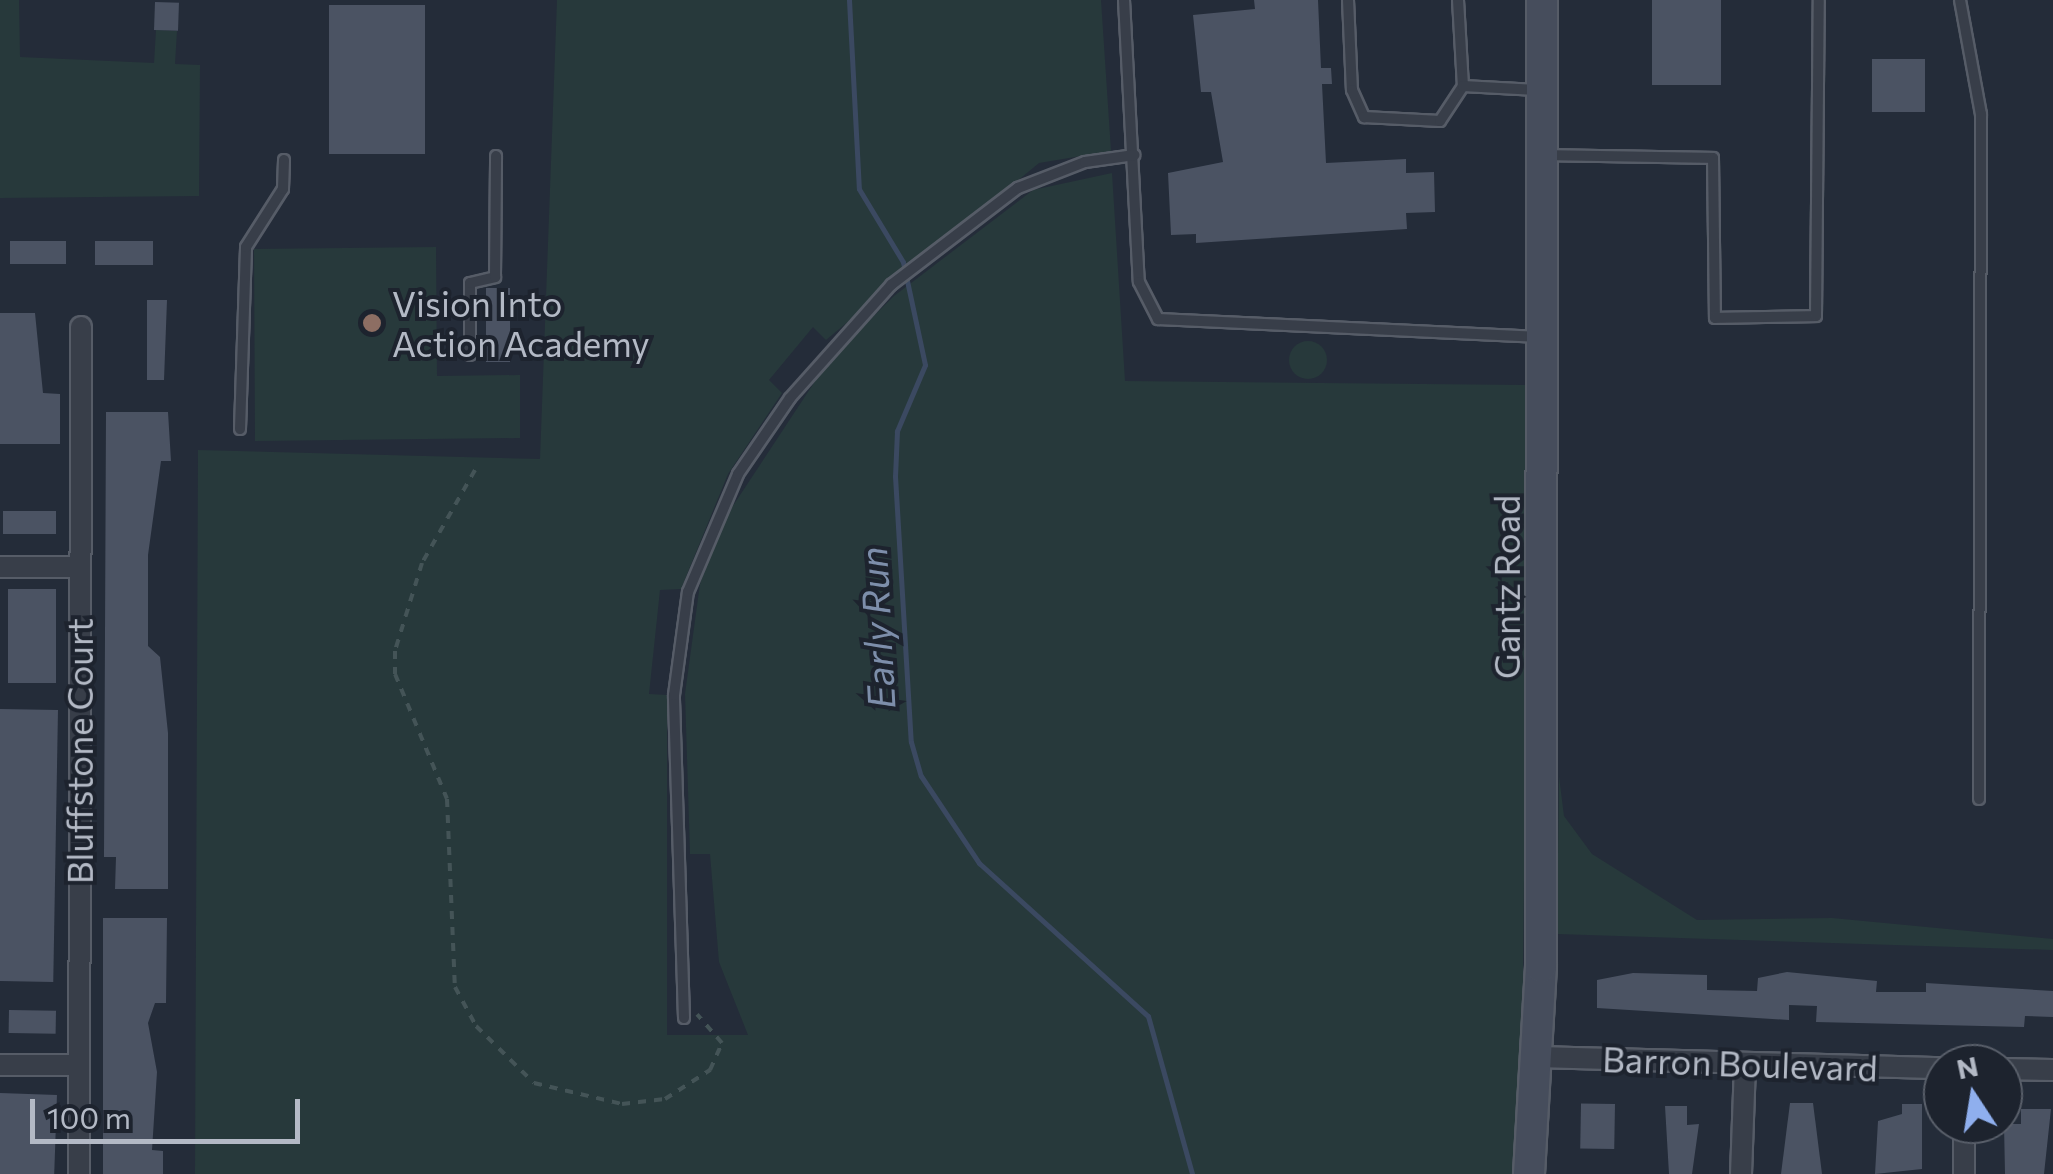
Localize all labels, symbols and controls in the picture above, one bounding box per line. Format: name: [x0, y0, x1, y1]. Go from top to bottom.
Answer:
place label: Vision Into Action Academy: [392, 282, 650, 364]
marker: Vision Into Action Academy: [361, 312, 383, 334]
street label: Gantz Road: [1485, 495, 1527, 679]
water label: Early Run: [849, 546, 903, 710]
street label: Bluffstone Court: [58, 618, 100, 884]
street label: Barron Boulevard: [1602, 1037, 1878, 1089]
north arrow: [1923, 1044, 2023, 1144]
text: N: [1953, 1048, 1981, 1085]
scale bar: [35, 1079, 305, 1141]
text: 100 m: [47, 1098, 131, 1135]

